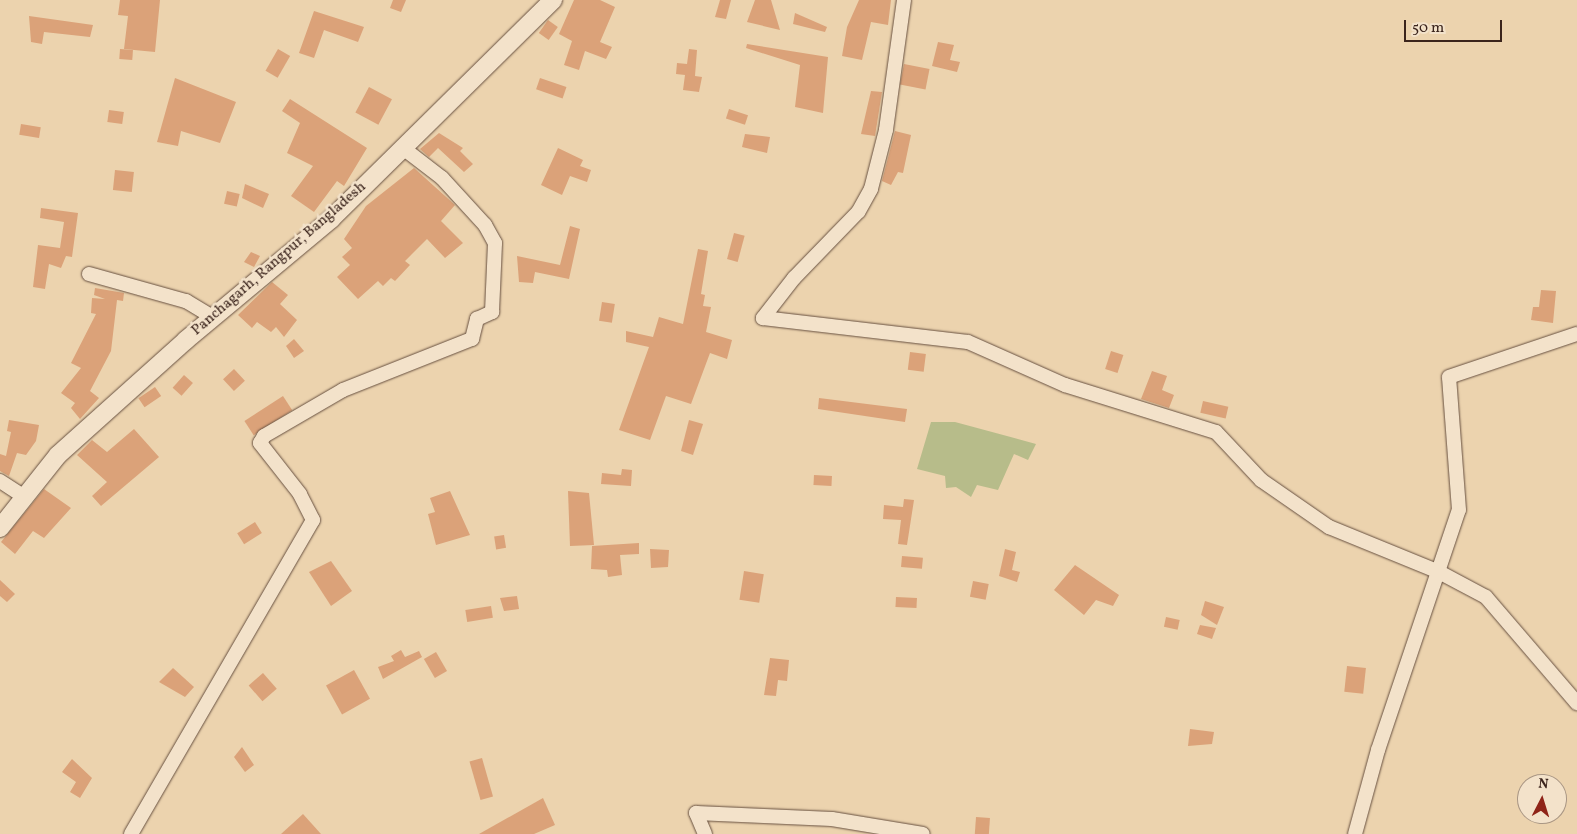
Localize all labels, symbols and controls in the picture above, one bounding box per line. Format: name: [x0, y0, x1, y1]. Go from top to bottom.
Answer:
scale bar: [1407, 10, 1504, 42]
text: 50 m: [1412, 18, 1444, 39]
street label: Panchagarh, Rangpur, Bangladesh: [188, 178, 370, 340]
north arrow: [1517, 774, 1567, 824]
text: N: [1537, 775, 1549, 794]

